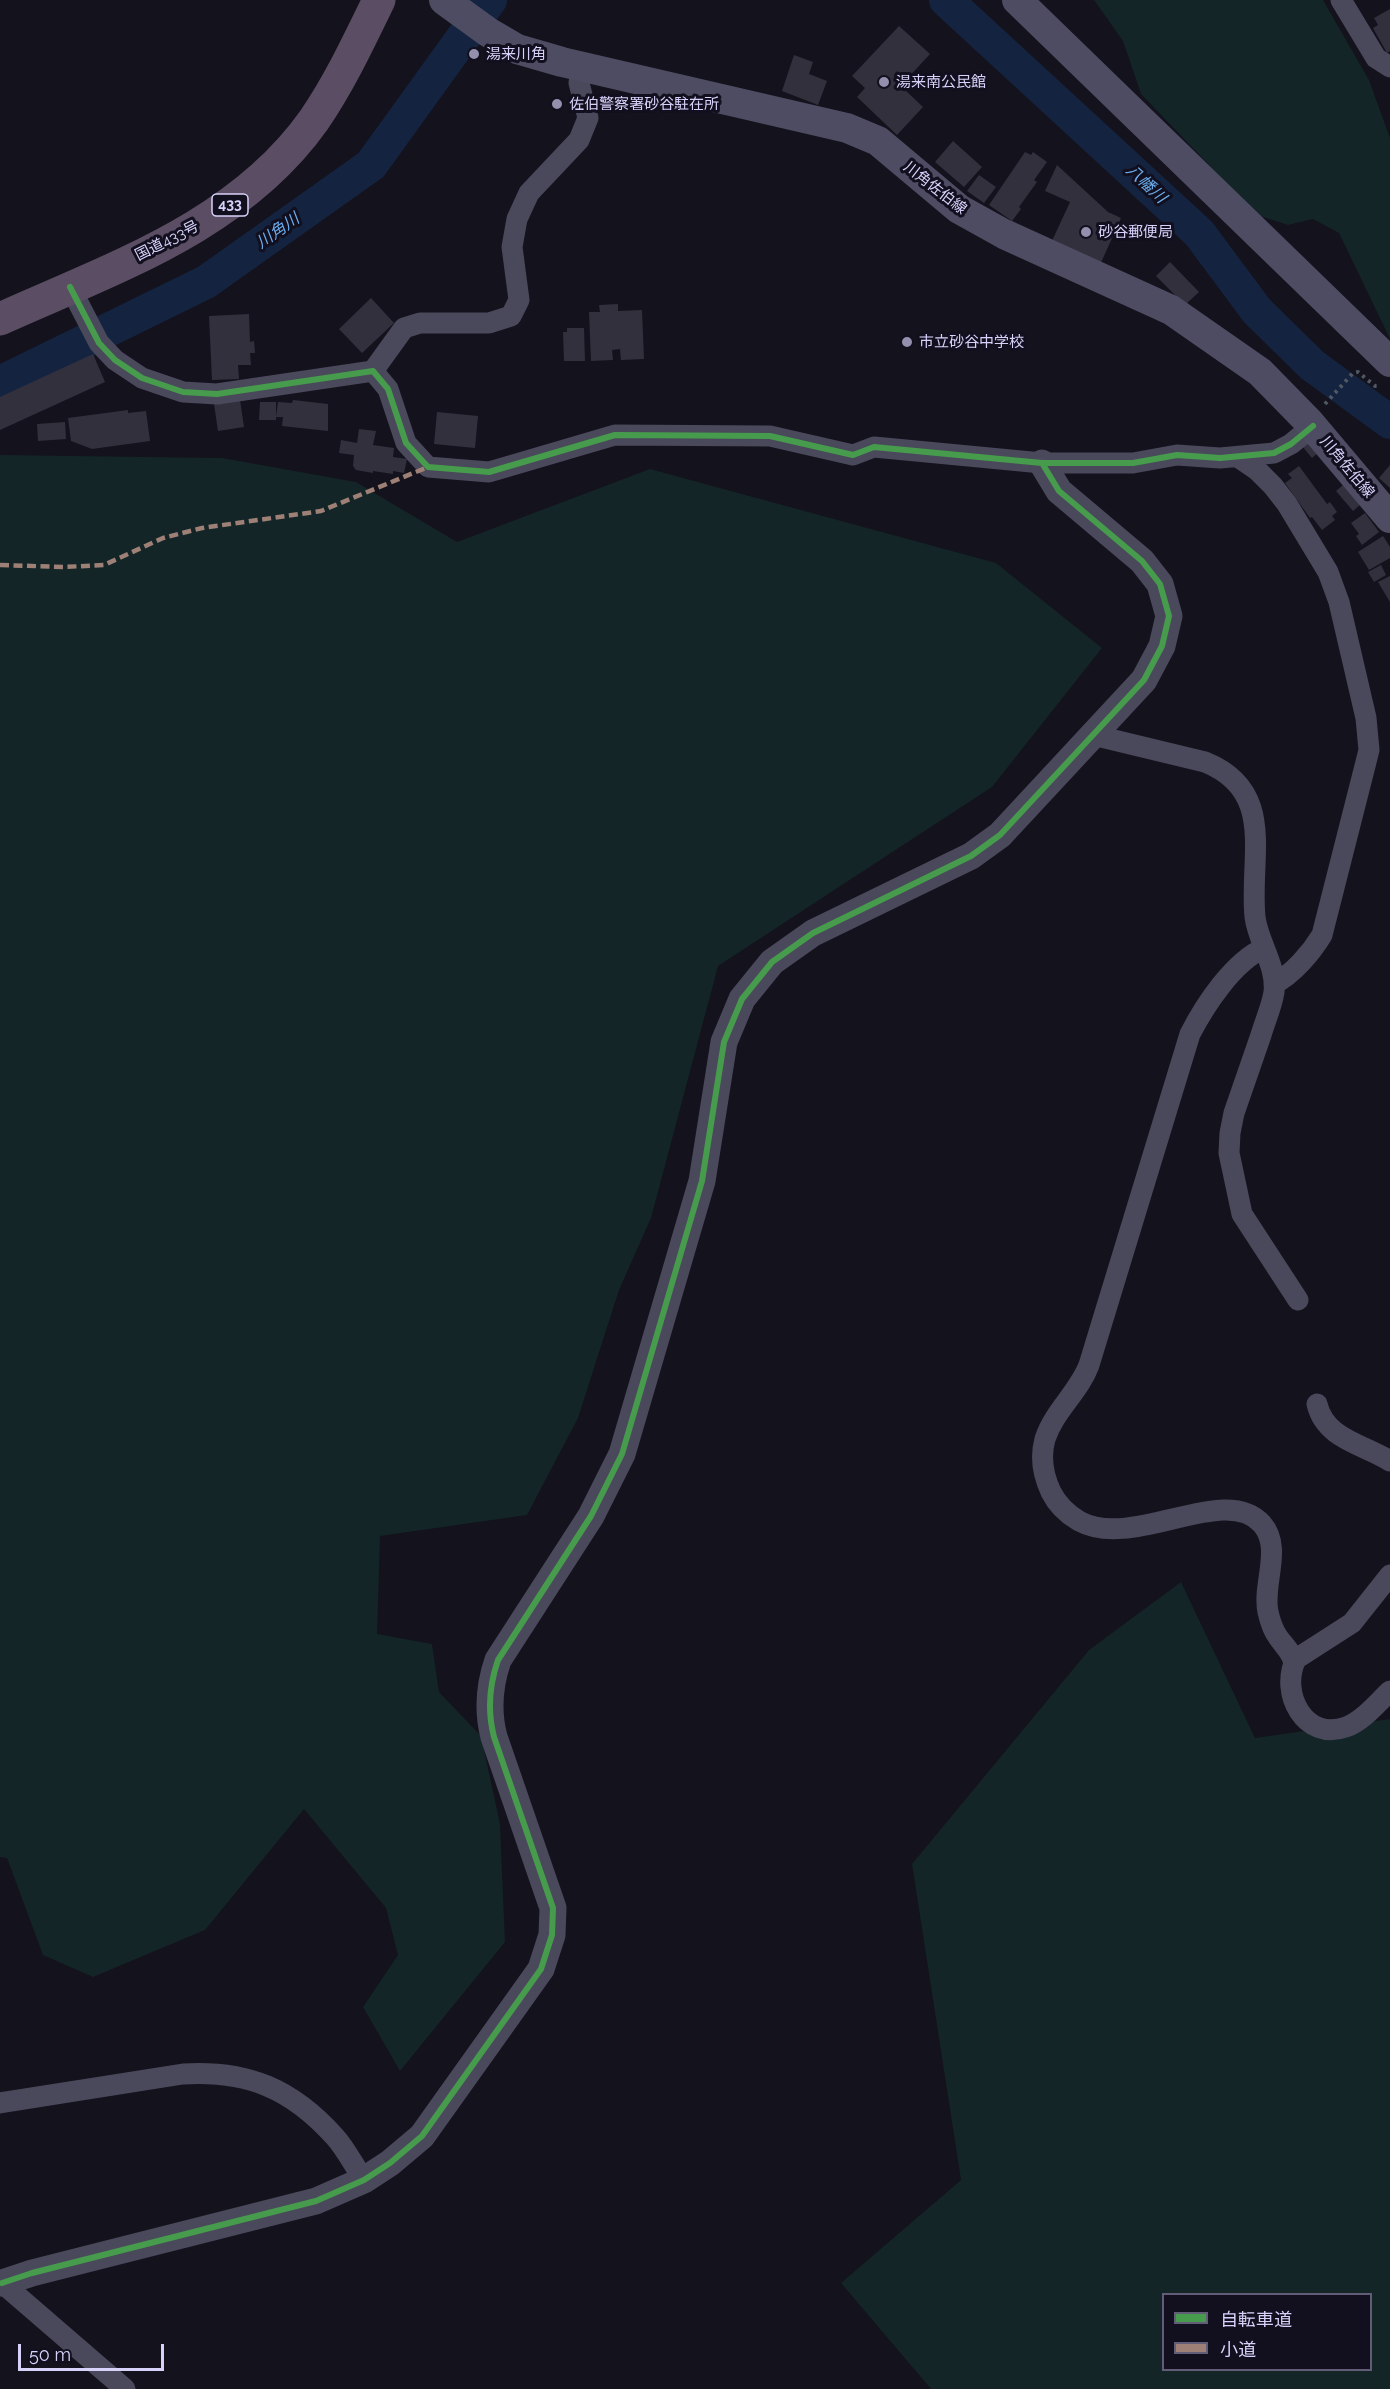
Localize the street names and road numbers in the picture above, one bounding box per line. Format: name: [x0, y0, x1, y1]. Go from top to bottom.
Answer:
street label: 川角佐伯線: [900, 158, 970, 218]
road number: 433: [212, 194, 248, 216]
street label: 国道433号: [132, 217, 202, 265]
street label: 川角佐伯線: [1316, 432, 1378, 502]

